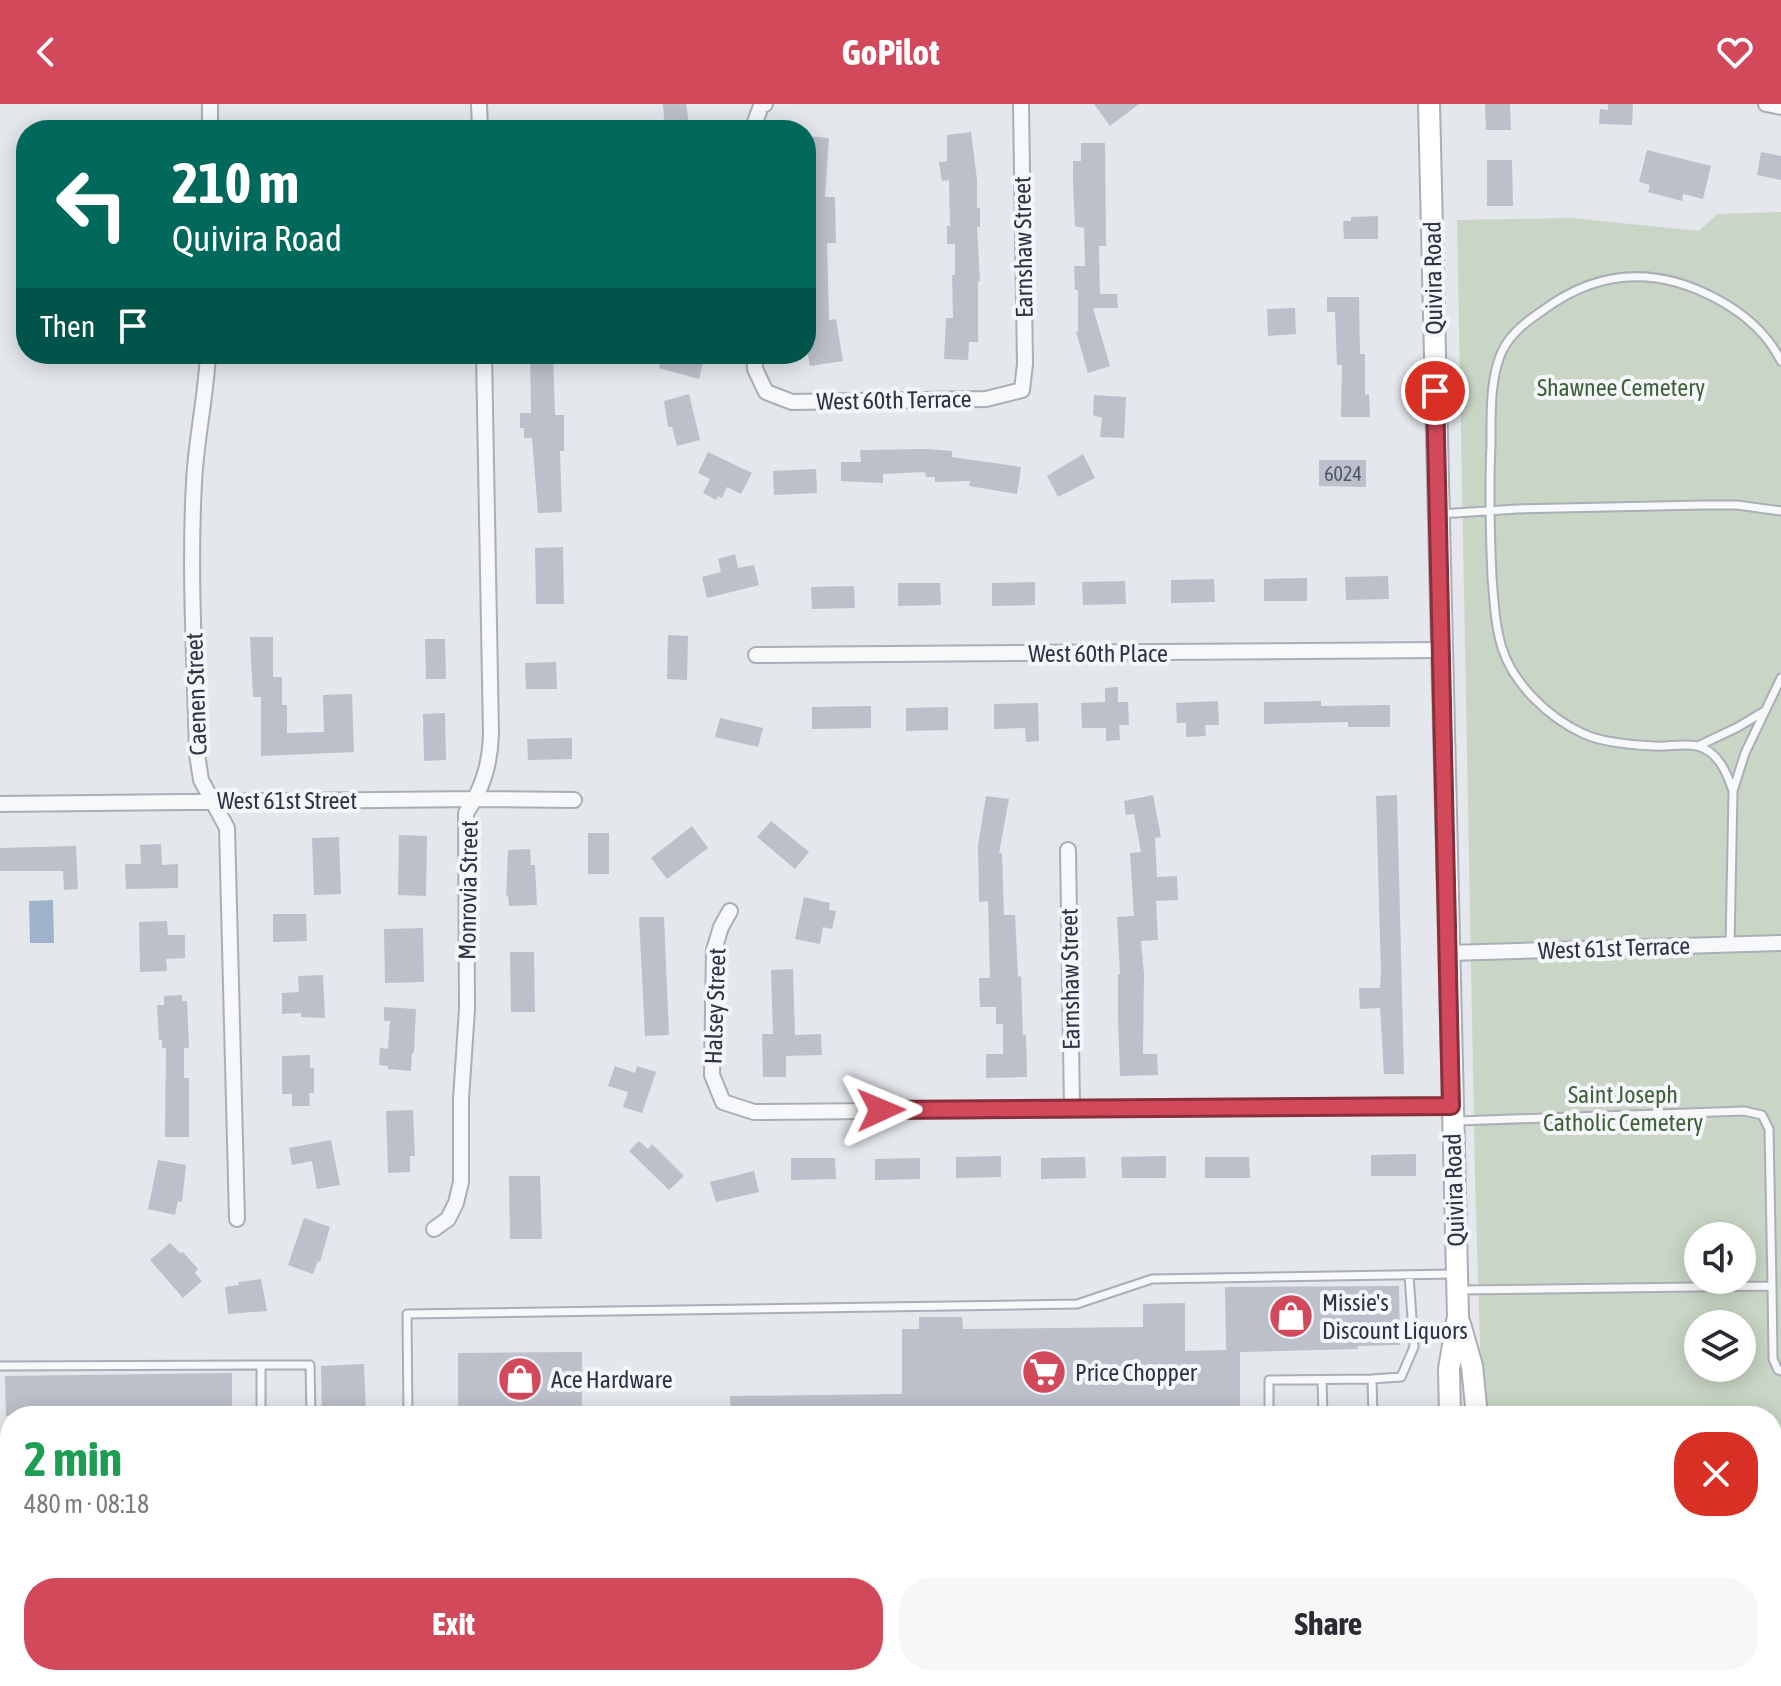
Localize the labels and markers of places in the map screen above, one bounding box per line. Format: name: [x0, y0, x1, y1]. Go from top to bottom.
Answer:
pin: [1401, 357, 1469, 425]
place label: Missie's Discount Liquors: [1322, 1289, 1468, 1344]
shop icon: Missie's Discount Liquors: [1267, 1292, 1315, 1340]
supermarket icon: Price Chopper: [1020, 1348, 1068, 1396]
shop icon: Ace Hardware: [496, 1355, 544, 1403]
place label: Price Chopper: [1075, 1359, 1198, 1386]
place label: Ace Hardware: [551, 1366, 673, 1393]

